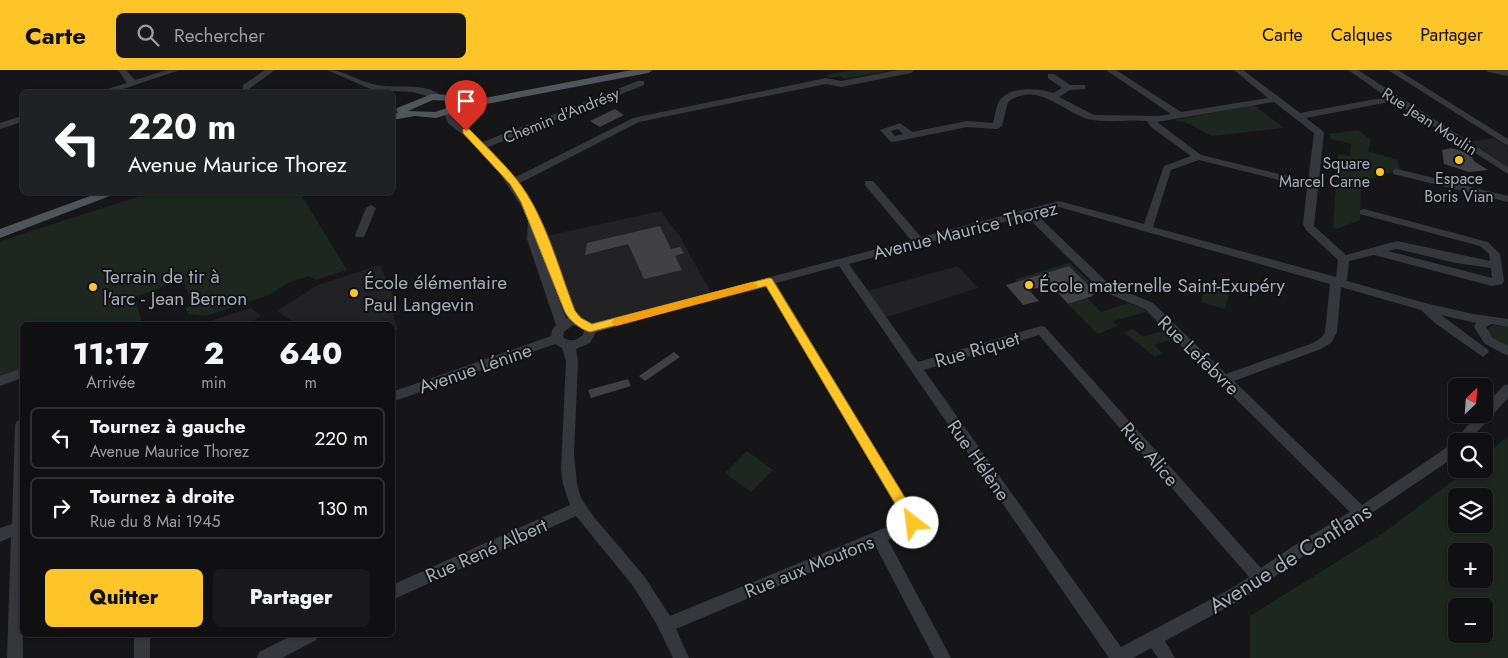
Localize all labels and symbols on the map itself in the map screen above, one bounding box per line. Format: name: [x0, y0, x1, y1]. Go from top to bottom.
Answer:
pin: [445, 80, 487, 131]
street label: Chemin d'Andrésy: [500, 81, 624, 149]
street label: Rue Jean Moulin: [1377, 82, 1482, 161]
place label: Square Marcel Carne: [1279, 152, 1370, 193]
marker: Espace Boris Vian: [1453, 154, 1465, 166]
marker: Square Marcel Carne: [1374, 166, 1386, 178]
place label: Espace Boris Vian: [1424, 167, 1494, 208]
street label: Avenue Maurice Thorez: [870, 194, 1060, 266]
place label: Terrain de tir à l'arc - Jean Bernon: [103, 263, 247, 312]
place label: École élémentaire Paul Langevin: [364, 269, 507, 318]
place label: École maternelle Saint-Exupéry: [1039, 272, 1286, 299]
marker: École maternelle Saint-Exupéry: [1023, 279, 1035, 291]
marker: Terrain de tir à l'arc - Jean Bernon: [87, 281, 99, 293]
marker: École élémentaire Paul Langevin: [348, 287, 360, 299]
street label: Rue Lefebvre: [1152, 309, 1246, 402]
street label: Rue Riquet: [932, 324, 1023, 374]
street label: Avenue Lénine: [415, 336, 535, 400]
north arrow: [1448, 378, 1492, 422]
street label: Rue Hélène: [941, 414, 1017, 506]
street label: Rue Alice: [1114, 416, 1185, 492]
street label: Avenue de Conflans: [1202, 495, 1378, 621]
position arrow: [886, 496, 938, 548]
street label: Rue René Albert: [421, 511, 552, 589]
street label: Rue aux Moutons: [741, 528, 878, 605]

